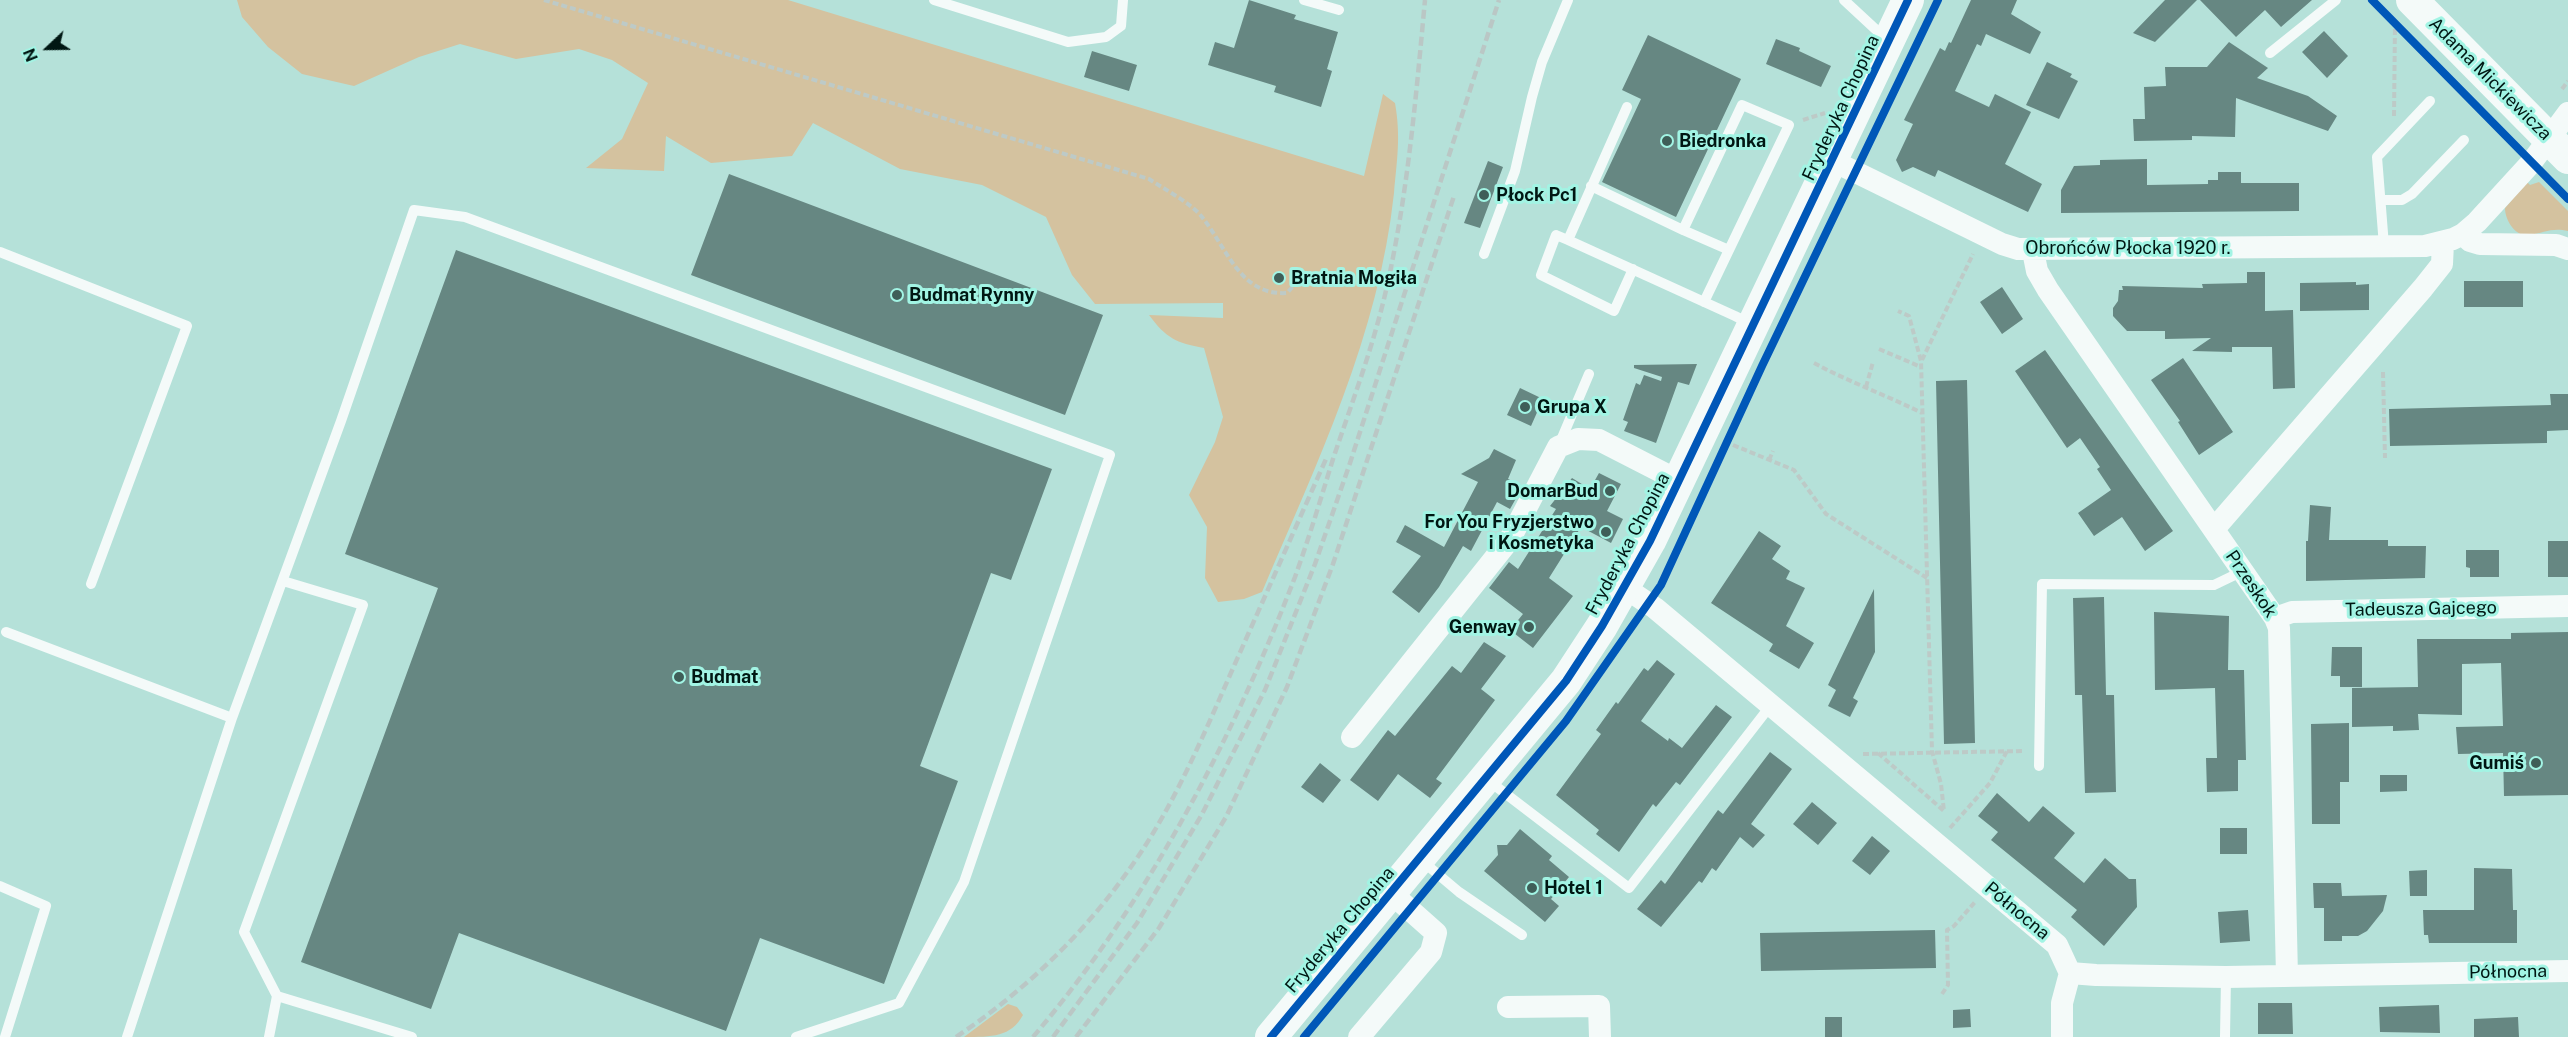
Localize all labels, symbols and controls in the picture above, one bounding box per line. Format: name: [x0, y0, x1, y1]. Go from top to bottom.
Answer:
street label: Adama Mickiewicza: [2424, 13, 2556, 145]
north arrow: [18, 18, 78, 78]
street label: Fryderyka Chopina: [1798, 32, 1884, 184]
text: N: [20, 46, 42, 64]
place label: Biedronka: [1679, 130, 1766, 152]
marker: Biedronka: [1660, 134, 1674, 148]
place label: Płock Pc1: [1496, 184, 1578, 206]
marker: Płock Pc1: [1477, 188, 1491, 202]
street label: Obrońców Płocka 1920 r.: [2025, 237, 2231, 259]
place label: Bratnia Mogiła: [1291, 267, 1417, 289]
marker: Bratnia Mogiła: [1272, 271, 1286, 285]
place label: Budmat Rynny: [909, 284, 1034, 306]
marker: Budmat Rynny: [890, 288, 904, 302]
place label: Grupa X: [1537, 396, 1607, 418]
marker: Grupa X: [1518, 400, 1532, 414]
street label: Fryderyka Chopina: [1581, 469, 1675, 619]
place label: DomarBud: [1507, 480, 1598, 502]
marker: DomarBud: [1603, 484, 1617, 498]
place label: For You Fryzjerstwo i Kosmetyka: [1424, 511, 1594, 554]
marker: For You Fryzjerstwo i Kosmetyka: [1599, 525, 1613, 539]
street label: Przeskok: [2221, 546, 2281, 622]
street label: Tadeusza Gajcego: [2345, 597, 2497, 621]
place label: Genway: [1449, 616, 1517, 638]
marker: Genway: [1522, 620, 1536, 634]
place label: Budmat: [691, 666, 758, 688]
marker: Budmat: [672, 670, 686, 684]
place label: Gumiś: [2469, 752, 2524, 774]
marker: Gumiś: [2529, 756, 2543, 770]
street label: Fryderyka Chopina: [1281, 863, 1399, 997]
place label: Hotel 1: [1544, 877, 1603, 899]
street label: Północna: [1980, 878, 2054, 944]
marker: Hotel 1: [1525, 881, 1539, 895]
street label: Północna: [2469, 961, 2547, 983]

